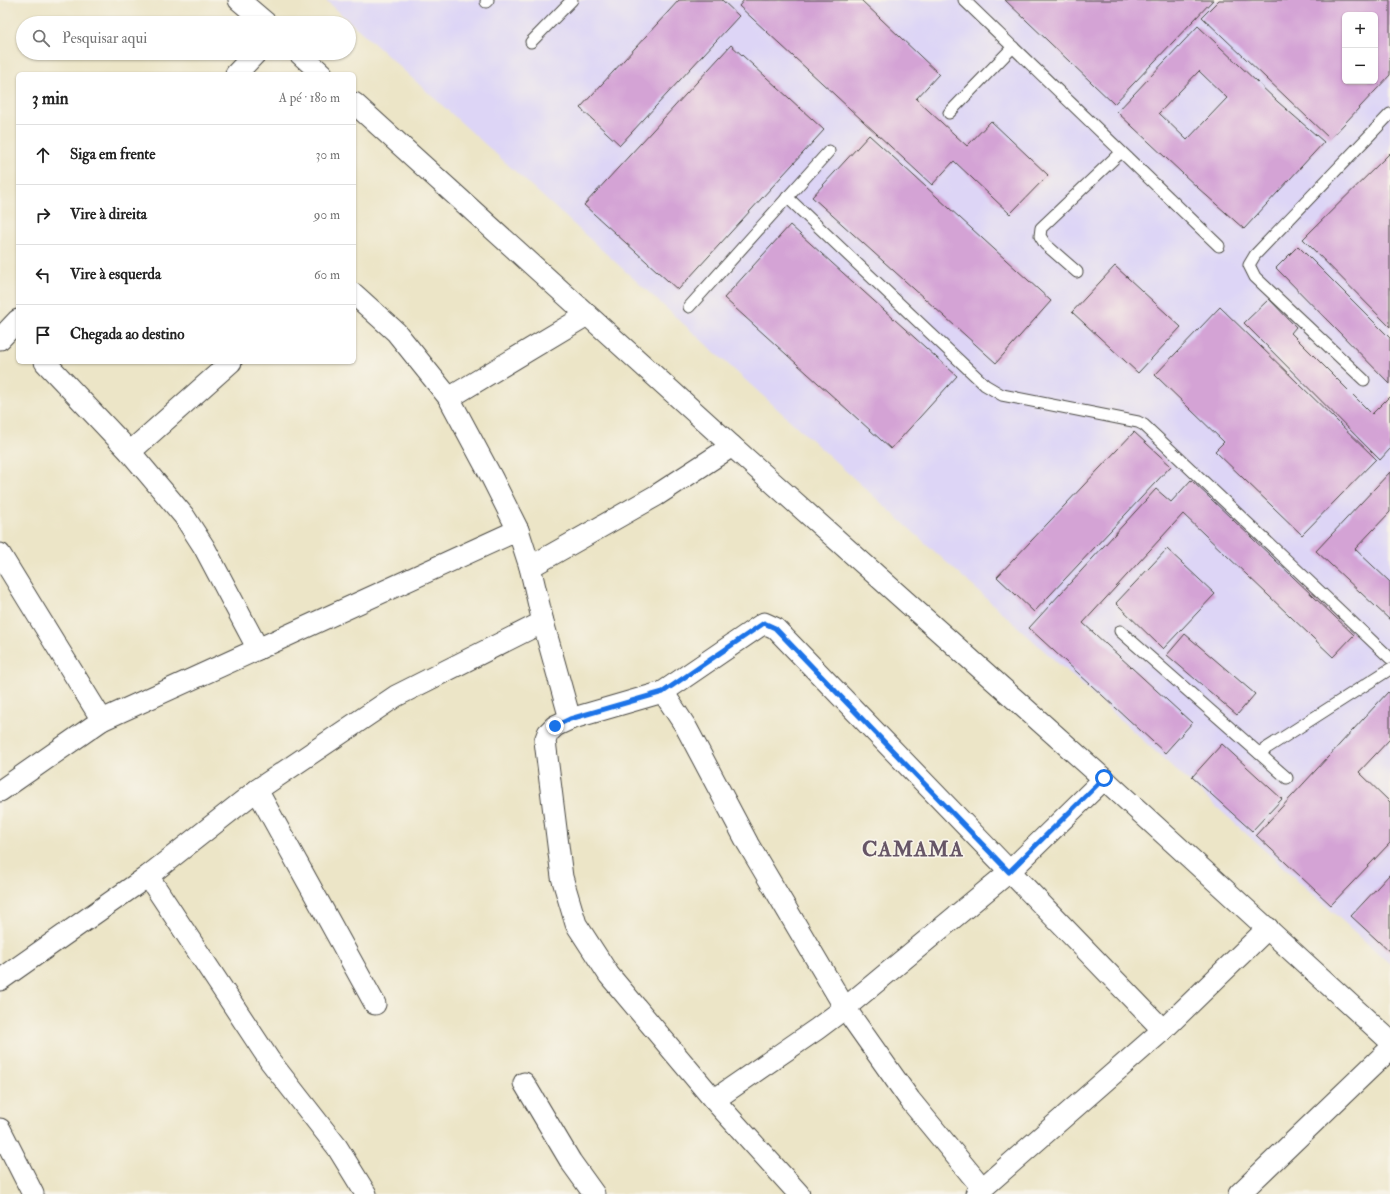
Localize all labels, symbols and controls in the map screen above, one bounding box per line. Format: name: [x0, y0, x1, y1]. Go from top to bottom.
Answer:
map controls: [1342, 12, 1378, 84]
button: +: [1342, 12, 1378, 48]
search box: [16, 16, 356, 60]
icon: search: [30, 27, 52, 49]
text: Pesquisar aqui: [62, 29, 147, 48]
button: −: [1342, 48, 1378, 84]
text: 3 min: [32, 88, 69, 109]
text: A pé · 180 m: [279, 90, 340, 106]
icon: ahead: [32, 144, 54, 166]
text: Siga em frente: [70, 145, 156, 164]
text: 30 m: [316, 147, 340, 163]
icon: right: [32, 204, 54, 226]
text: Vire à direita: [70, 205, 147, 224]
text: 90 m: [314, 207, 340, 223]
icon: left: [32, 264, 54, 286]
text: Vire à esquerda: [70, 265, 161, 284]
text: 60 m: [314, 267, 340, 283]
icon: arrive: [32, 324, 54, 346]
text: Chegada ao destino: [70, 325, 185, 344]
route end: [546, 717, 564, 735]
route start: [1095, 769, 1113, 787]
district label: CAMAMA: [862, 836, 964, 863]

